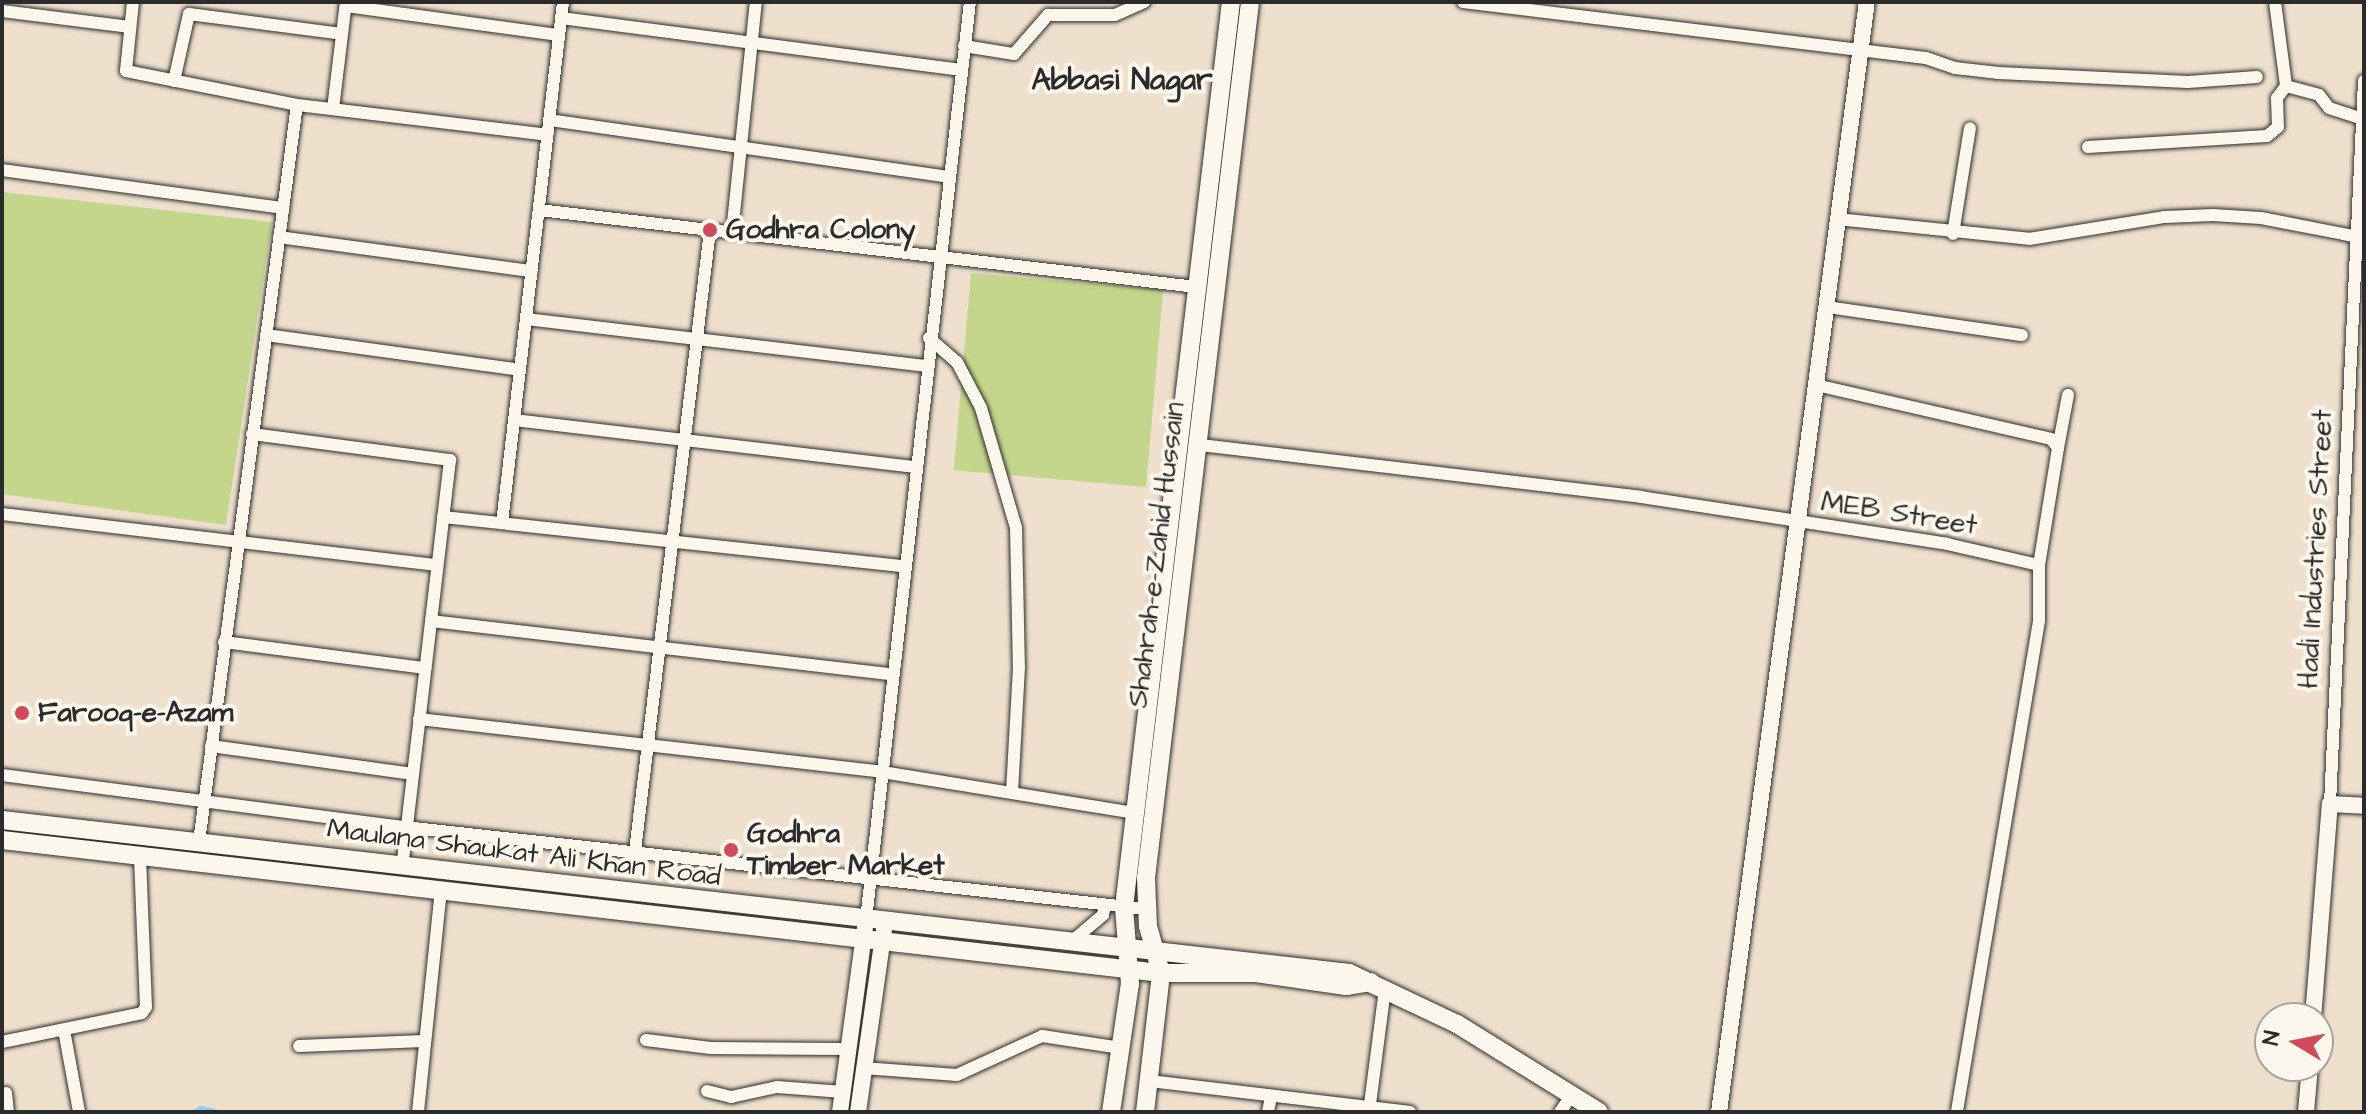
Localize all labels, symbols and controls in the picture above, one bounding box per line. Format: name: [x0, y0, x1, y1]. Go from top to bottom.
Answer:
district label: Abbasi Nagar: [1031, 62, 1213, 98]
place label: Godhra Colony: [726, 213, 915, 247]
marker: Godhra Colony: [701, 221, 719, 239]
street label: Shahrah-e-Zahid Hussain: [1122, 400, 1192, 710]
street label: Hadi Industries Street: [2292, 408, 2340, 690]
street label: MEB Street: [1819, 485, 1979, 543]
place label: Farooq-e-Azam: [38, 696, 233, 730]
marker: Farooq-e-Azam: [13, 704, 31, 722]
street label: Maulana Shaukat Ali Khan Road: [325, 812, 723, 894]
place label: Godhra Timber Market: [747, 817, 945, 883]
marker: Godhra Timber Market: [722, 841, 740, 859]
north arrow: [2254, 1002, 2334, 1082]
text: N: [2255, 1029, 2288, 1048]

